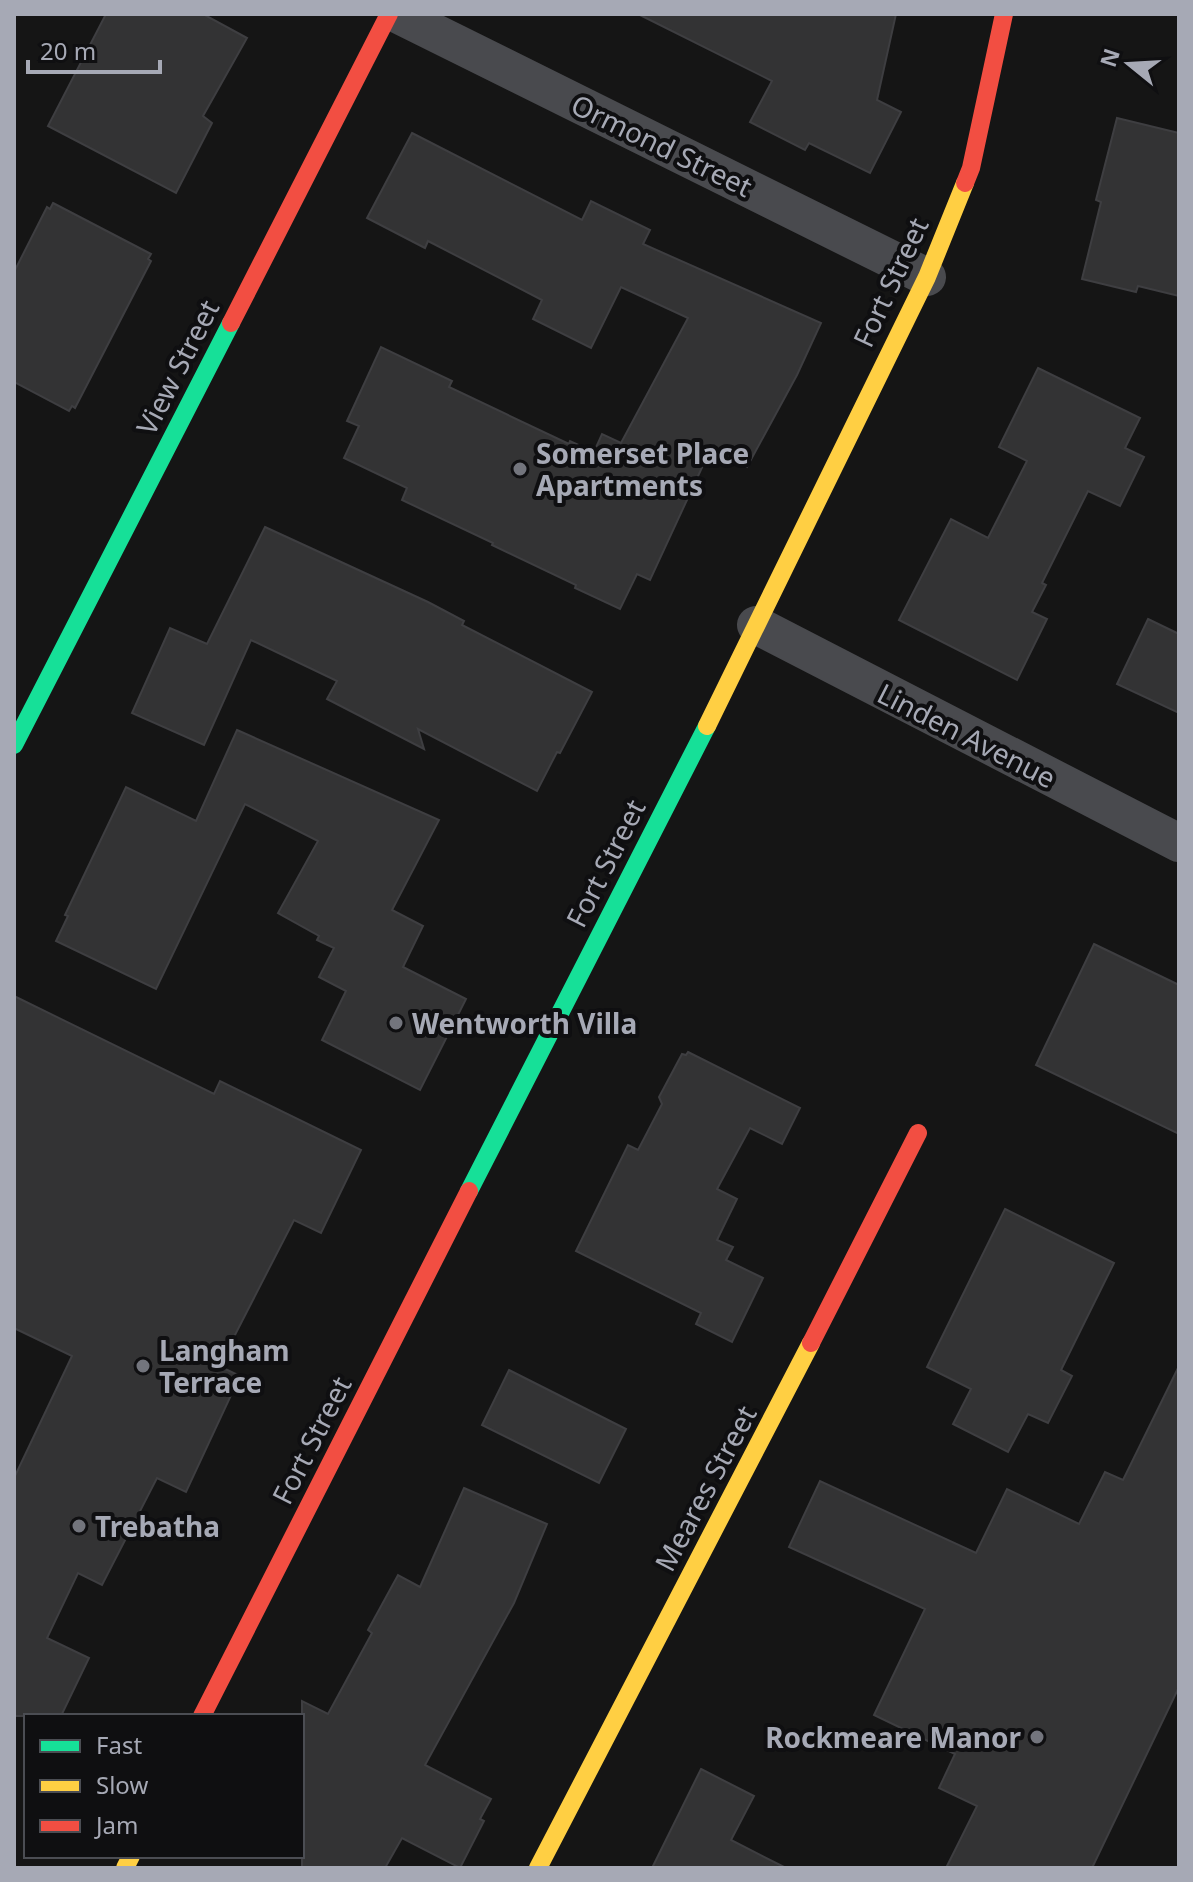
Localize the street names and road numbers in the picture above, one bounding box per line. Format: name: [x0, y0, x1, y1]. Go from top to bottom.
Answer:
street label: Ormond Street: [565, 85, 759, 205]
street label: Fort Street: [843, 211, 937, 353]
street label: View Street: [127, 293, 227, 441]
street label: Linden Avenue: [871, 674, 1063, 796]
street label: Fort Street: [557, 793, 653, 933]
street label: Fort Street: [263, 1370, 359, 1510]
street label: Meares Street: [645, 1398, 765, 1578]

